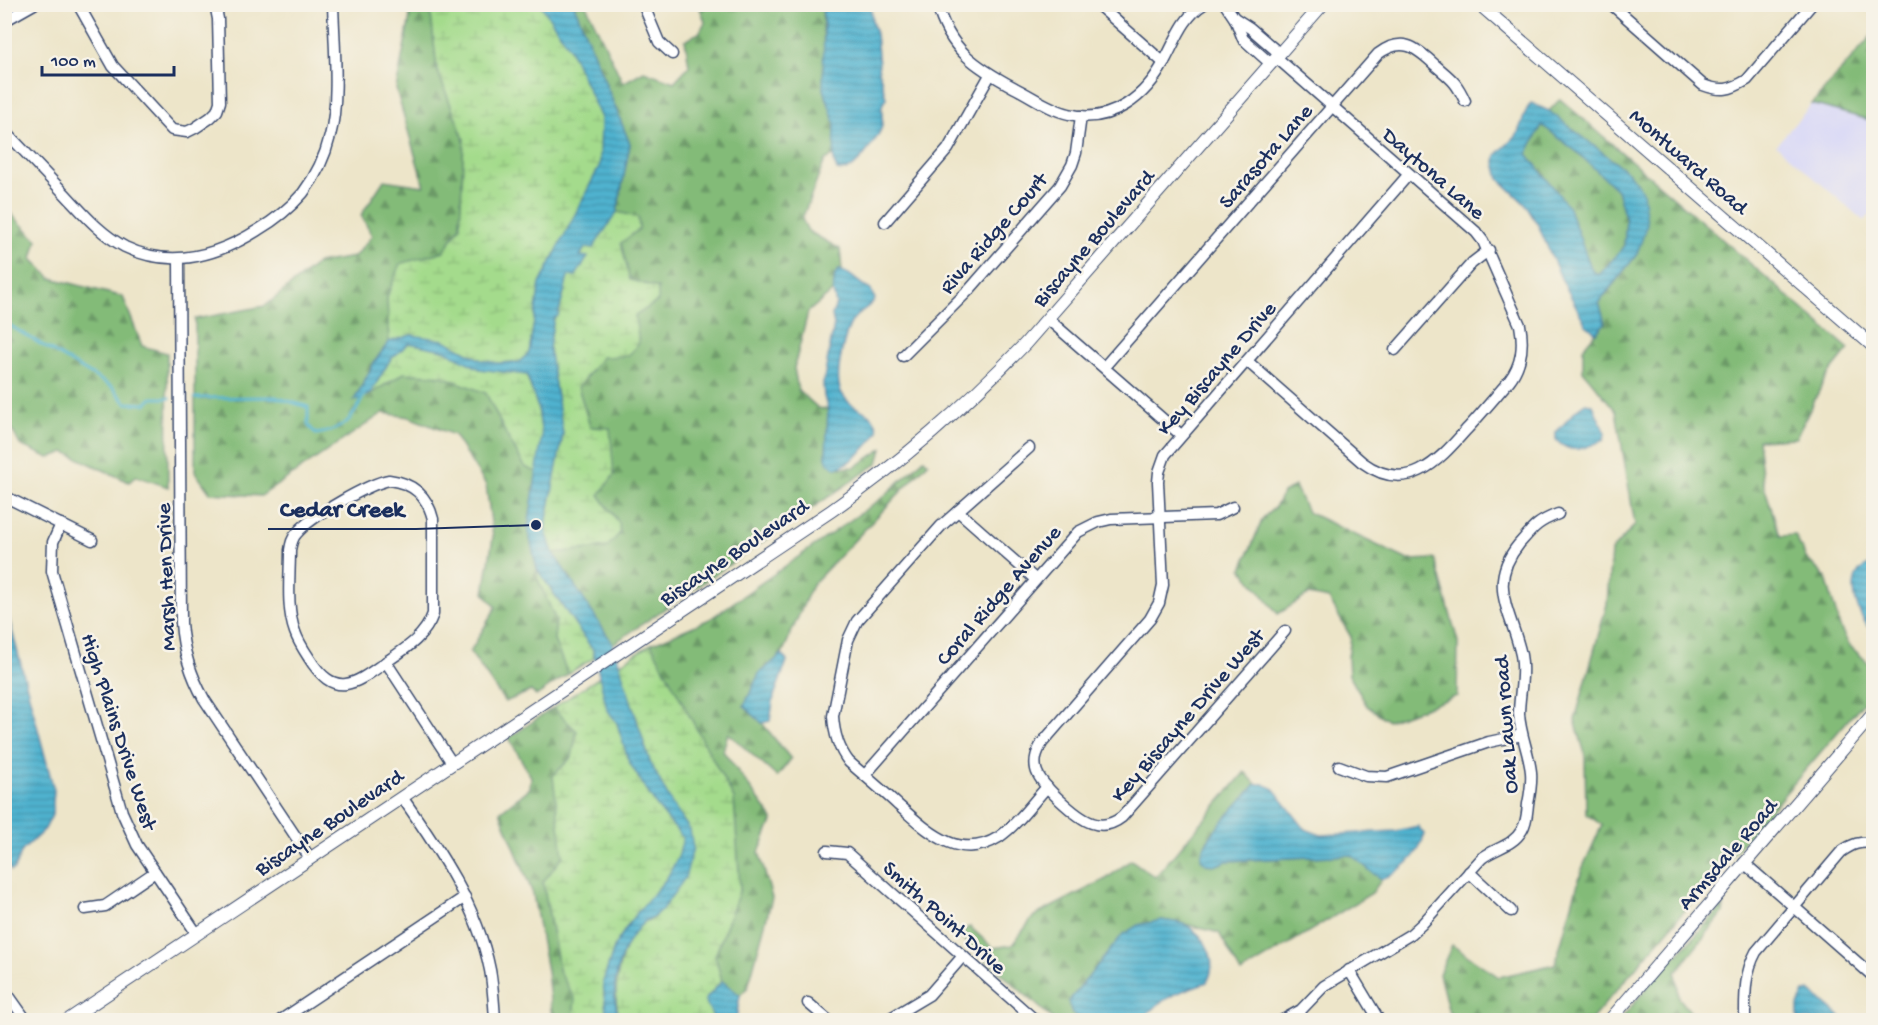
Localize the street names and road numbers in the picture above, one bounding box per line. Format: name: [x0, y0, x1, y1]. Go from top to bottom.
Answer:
street label: Sarasota Lane: [1214, 99, 1320, 215]
street label: Montward Road: [1622, 104, 1754, 223]
street label: Daytona Lane: [1374, 122, 1490, 227]
street label: Biscayne Boulevard: [1028, 164, 1163, 314]
street label: Riva Ridge Court: [935, 167, 1056, 301]
street label: Key Biscayne Drive: [1153, 297, 1284, 442]
street label: Biscayne Boulevard: [655, 494, 816, 614]
street label: Marsh Hen Drive: [152, 502, 184, 651]
street label: Coral Ridge Avenue: [932, 521, 1069, 672]
street label: Key Biscayne Drive West: [1107, 623, 1273, 809]
street label: High Plains Drive West: [73, 631, 162, 836]
street label: Oak Lawn road: [1490, 653, 1526, 794]
street label: Biscayne Boulevard: [250, 764, 411, 884]
street label: Armsdale Road: [1674, 793, 1786, 917]
street label: Smith Point Drive: [876, 857, 1011, 982]

